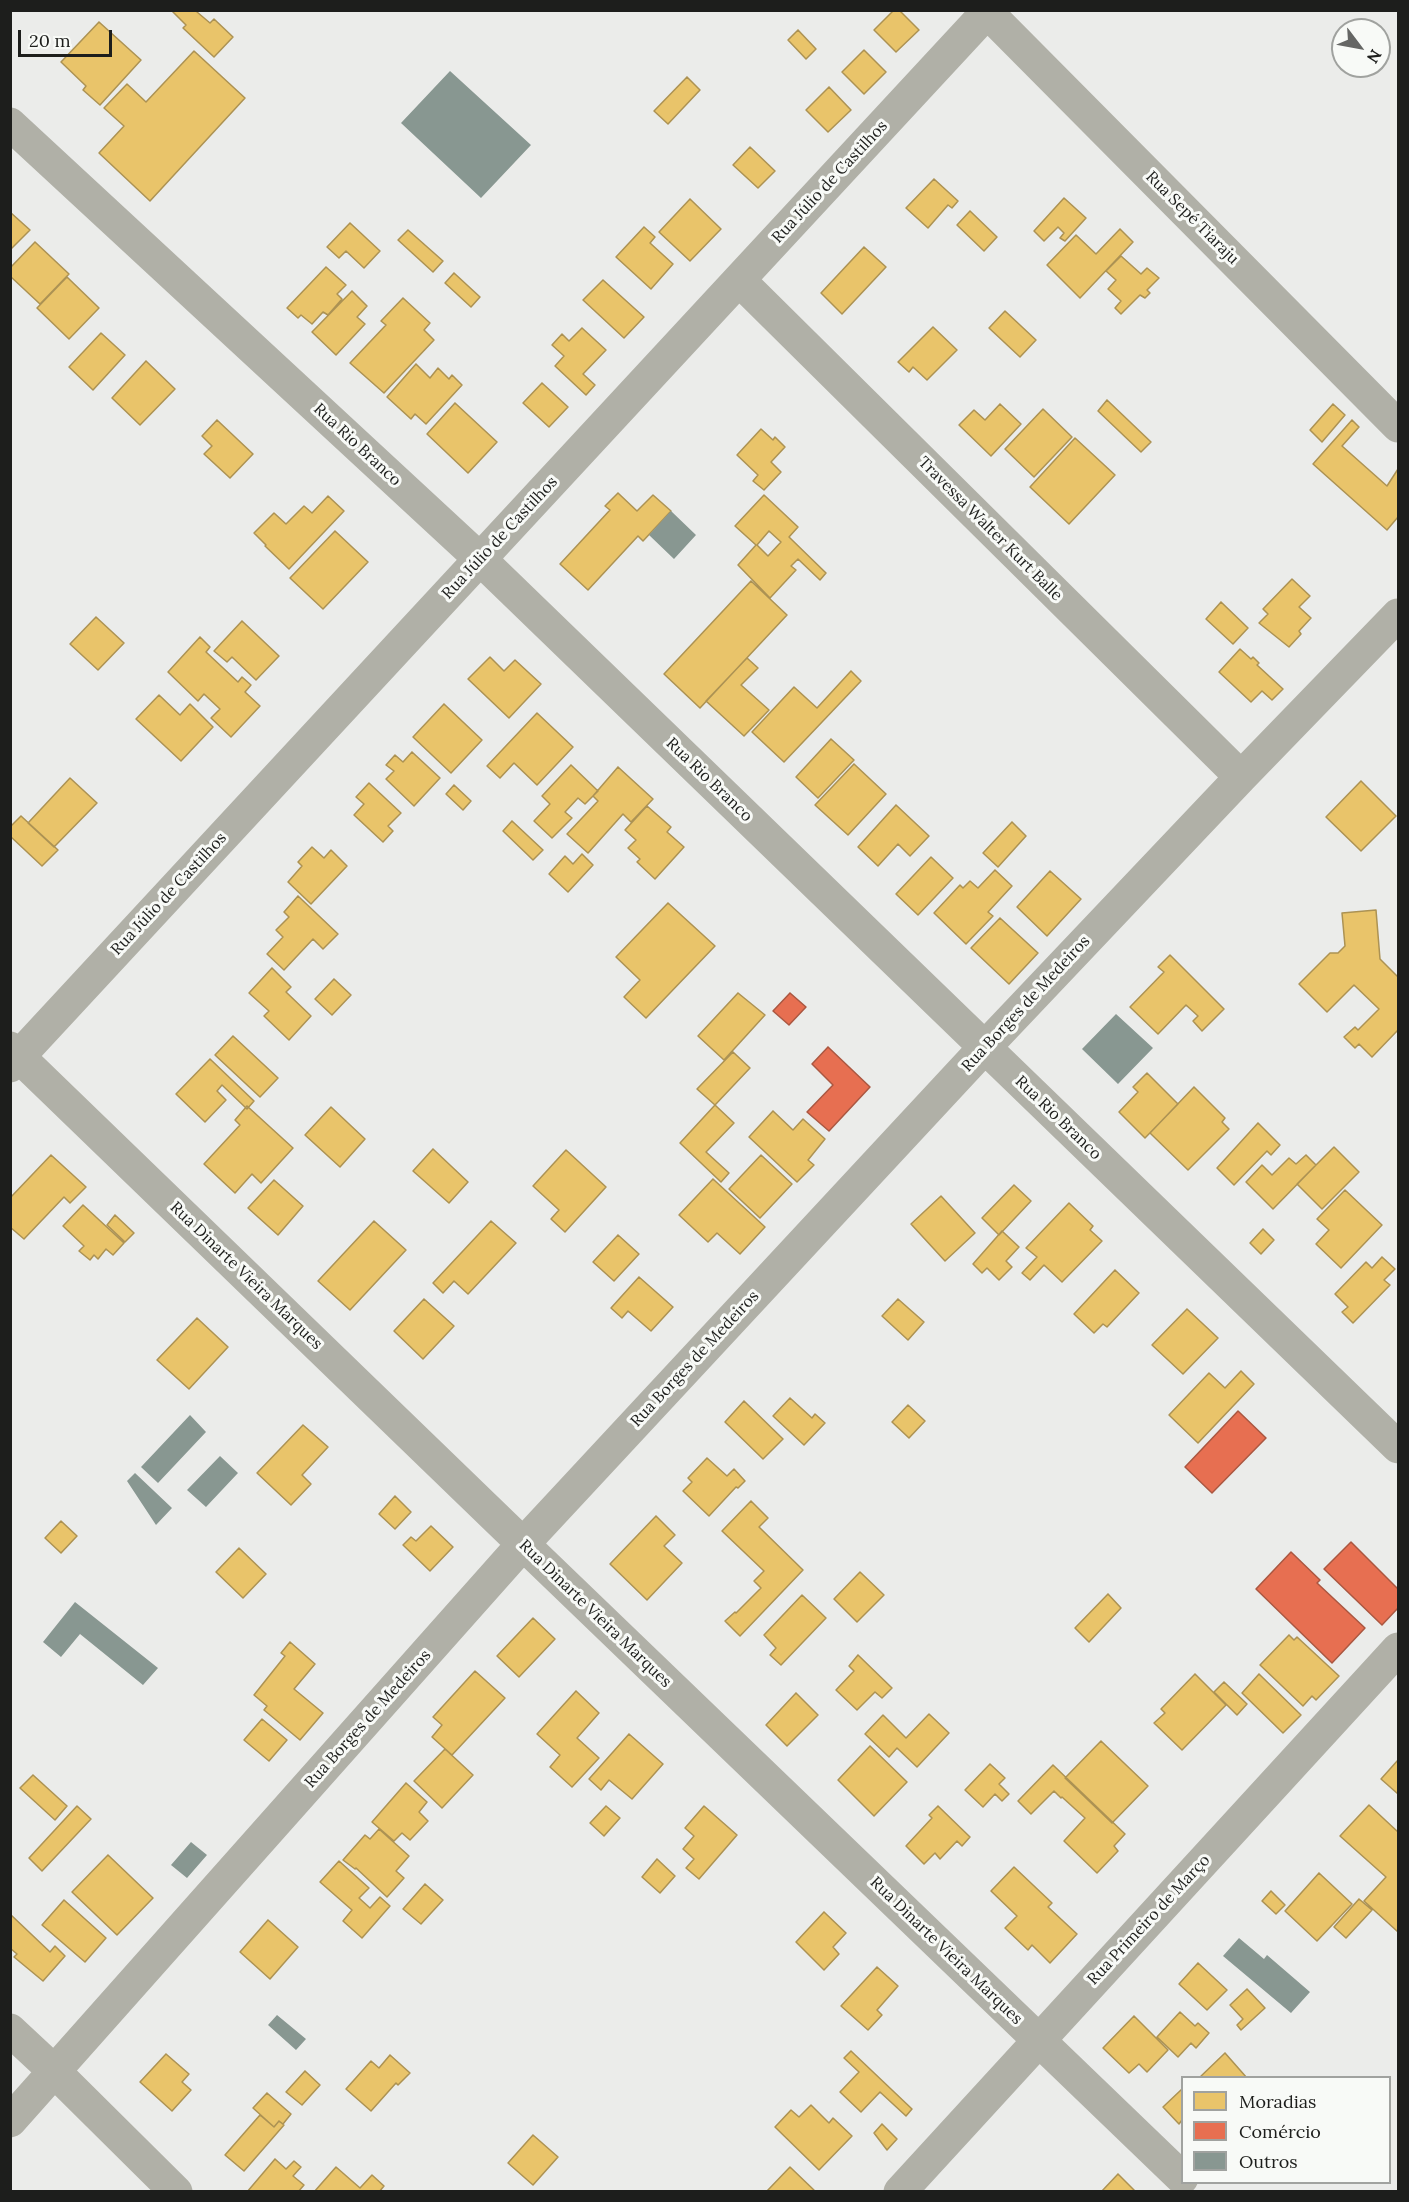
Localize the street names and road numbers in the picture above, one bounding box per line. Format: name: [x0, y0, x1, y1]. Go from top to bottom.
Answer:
street label: Rua Júlio de Castilhos: [768, 117, 892, 247]
street label: Rua Sepé Tiaraju: [1141, 167, 1243, 269]
street label: Rua Rio Branco: [309, 400, 405, 490]
street label: Travessa Walter Kurt Balle: [914, 453, 1066, 605]
street label: Rua Júlio de Castilhos: [438, 473, 562, 603]
street label: Rua Rio Branco: [662, 734, 756, 826]
street label: Rua Júlio de Castilhos: [107, 829, 231, 959]
street label: Rua Borges de Medeiros: [958, 932, 1094, 1076]
street label: Rua Rio Branco: [1011, 1072, 1105, 1164]
street label: Rua Dinarte Vieira Marques: [166, 1198, 326, 1354]
street label: Rua Borges de Medeiros: [627, 1287, 763, 1431]
street label: Rua Dinarte Vieira Marques: [515, 1536, 675, 1692]
street label: Rua Borges de Medeiros: [301, 1646, 435, 1792]
street label: Rua Primeiro de Março: [1084, 1851, 1214, 1989]
street label: Rua Dinarte Vieira Marques: [866, 1873, 1026, 2029]

